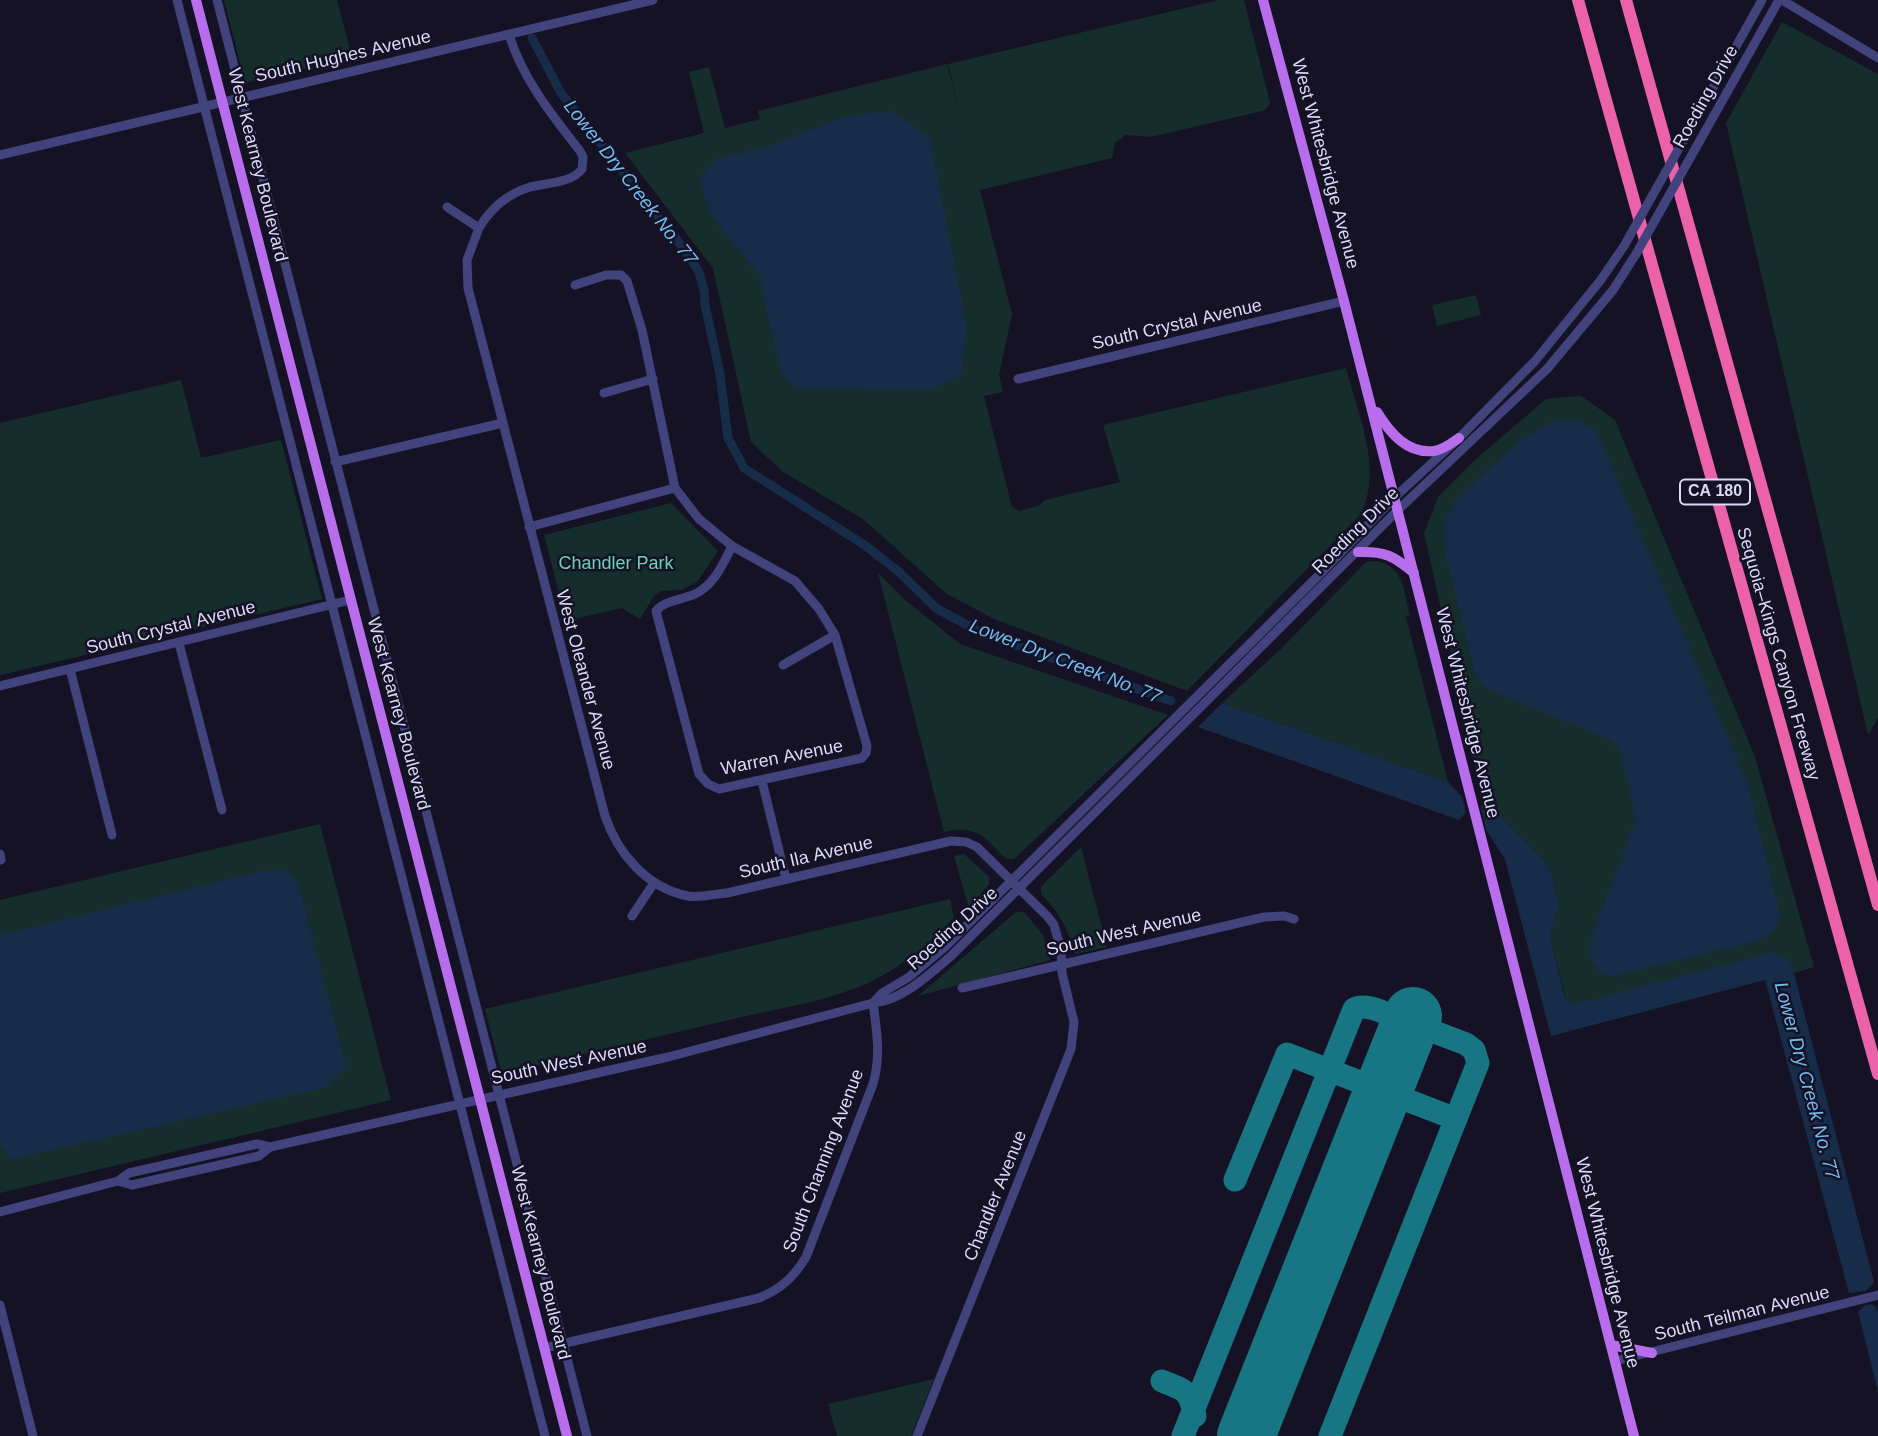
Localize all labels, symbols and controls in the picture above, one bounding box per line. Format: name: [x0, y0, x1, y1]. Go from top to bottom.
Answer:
street label: South Hughes Avenue: [253, 26, 433, 88]
street label: Roeding Drive: [1669, 42, 1743, 152]
street label: West Whitesbridge Avenue: [1287, 57, 1363, 271]
street label: West Kearney Boulevard: [222, 66, 292, 264]
water label: Lower Dry Creek No. 77: [558, 96, 702, 270]
street label: South Crystal Avenue: [1090, 295, 1264, 355]
road number: CA 180: [1680, 480, 1750, 505]
street label: Roeding Drive: [1308, 483, 1404, 579]
street label: Sequoia–Kings Canyon Freeway: [1731, 525, 1825, 783]
park label: Chandler Park: [558, 553, 674, 575]
street label: West Oleander Avenue: [551, 588, 619, 772]
street label: South Crystal Avenue: [84, 597, 258, 659]
street label: West Whitesbridge Avenue: [1430, 605, 1504, 821]
street label: West Kearney Boulevard: [362, 615, 434, 813]
water label: Lower Dry Creek No. 77: [966, 615, 1164, 709]
street label: Warren Avenue: [719, 736, 845, 780]
street label: South Ila Avenue: [737, 832, 875, 884]
street label: Roeding Drive: [903, 883, 1003, 975]
street label: South West Avenue: [1044, 905, 1204, 961]
water label: Lower Dry Creek No. 77: [1769, 980, 1843, 1182]
street label: South West Avenue: [489, 1036, 649, 1090]
street label: South Channing Avenue: [779, 1066, 869, 1256]
street label: Chandler Avenue: [960, 1128, 1032, 1264]
street label: West Whitesbridge Avenue: [1570, 1155, 1644, 1371]
street label: West Kearney Boulevard: [505, 1164, 575, 1362]
street label: South Teilman Avenue: [1652, 1282, 1832, 1346]

